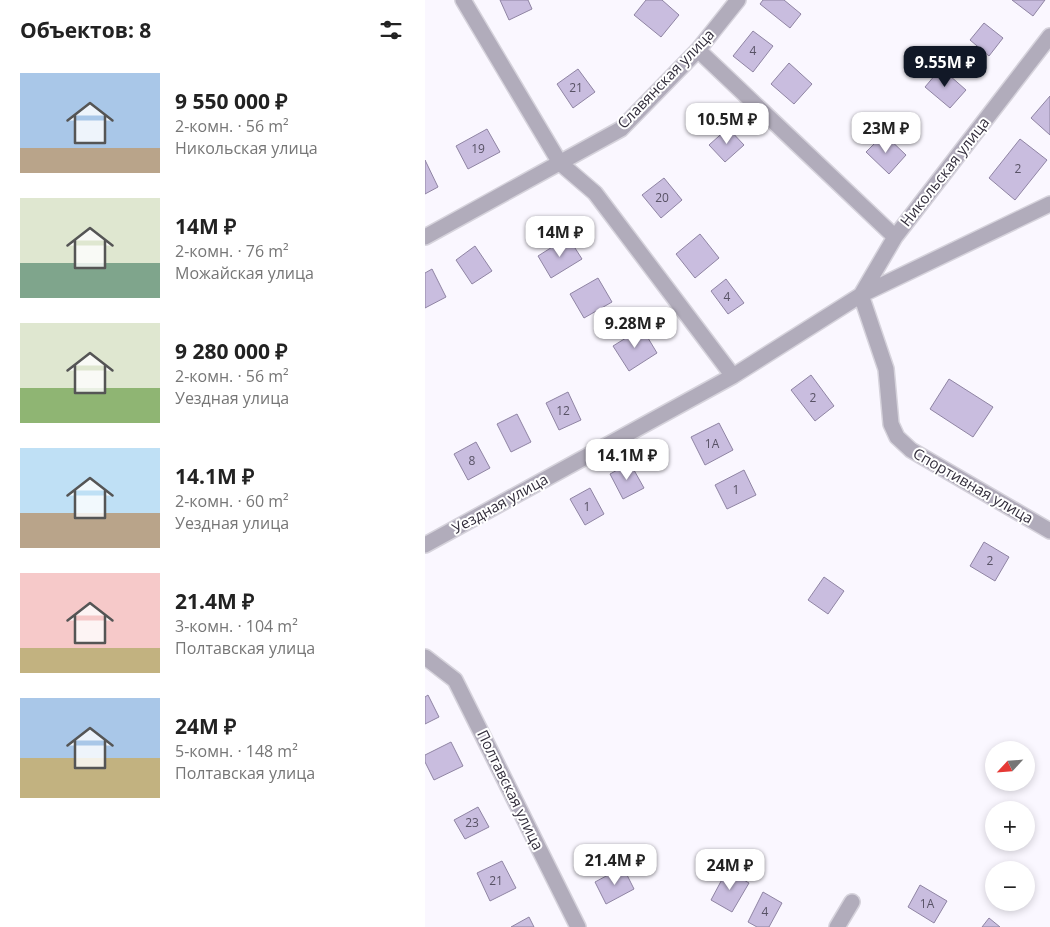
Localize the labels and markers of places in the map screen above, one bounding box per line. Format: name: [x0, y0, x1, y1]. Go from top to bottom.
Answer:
pin: 9.55M ₽: [899, 46, 991, 88]
pin: 10.5M ₽: [681, 102, 773, 145]
pin: 23M ₽: [851, 112, 921, 154]
pin: 14M ₽: [525, 216, 595, 258]
pin: 9.28M ₽: [589, 306, 681, 349]
pin: 14.1M ₽: [581, 438, 673, 481]
pin: 21.4M ₽: [569, 844, 661, 886]
pin: 24M ₽: [695, 848, 765, 891]

